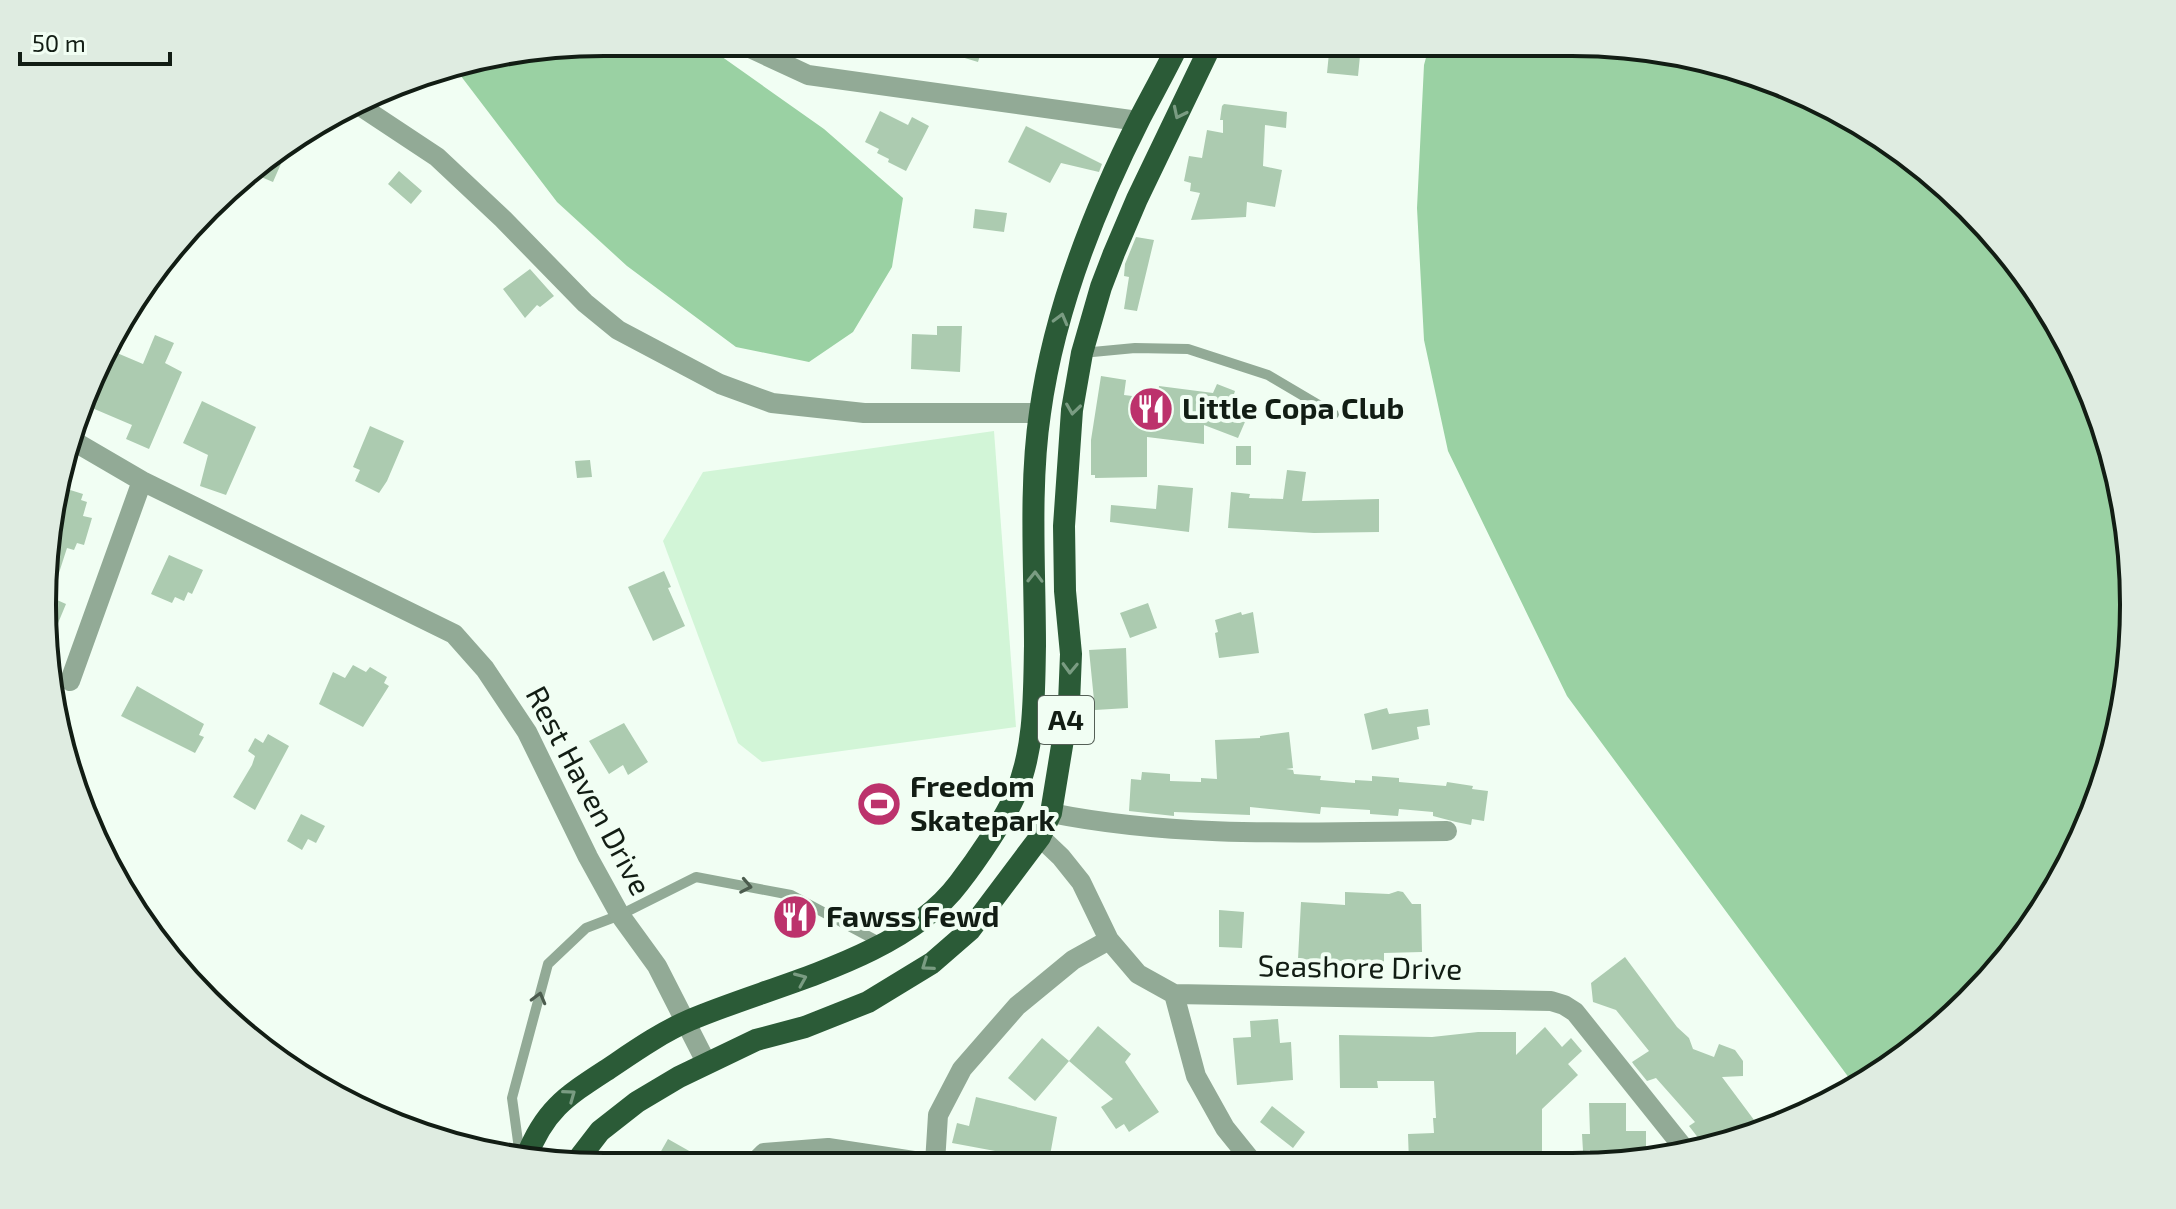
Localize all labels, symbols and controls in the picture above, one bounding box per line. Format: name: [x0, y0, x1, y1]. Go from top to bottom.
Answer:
scale bar: [20, 16, 170, 66]
text: 50 m: [32, 28, 86, 57]
one-way arrow: [1173, 105, 1189, 120]
one-way arrow: [1052, 313, 1069, 327]
restaurant icon: Little Copa Club: [1127, 385, 1175, 433]
place label: Little Copa Club: [1182, 389, 1404, 425]
one-way arrow: [1065, 402, 1082, 416]
one-way arrow: [1027, 570, 1044, 583]
one-way arrow: [1062, 662, 1079, 675]
street label: Rest Haven Drive: [520, 679, 660, 901]
road number: A4: [1038, 696, 1094, 744]
place label: Freedom Skatepark: [910, 767, 1056, 837]
sports icon: Freedom Skatepark: [855, 780, 903, 828]
one-way arrow: [739, 877, 753, 894]
restaurant icon: Fawss Fewd: [771, 893, 819, 941]
place label: Fawss Fewd: [826, 897, 999, 933]
street label: Seashore Drive: [1257, 946, 1463, 986]
one-way arrow: [922, 955, 936, 970]
one-way arrow: [793, 973, 807, 989]
one-way arrow: [529, 992, 546, 1005]
one-way arrow: [562, 1091, 576, 1105]

